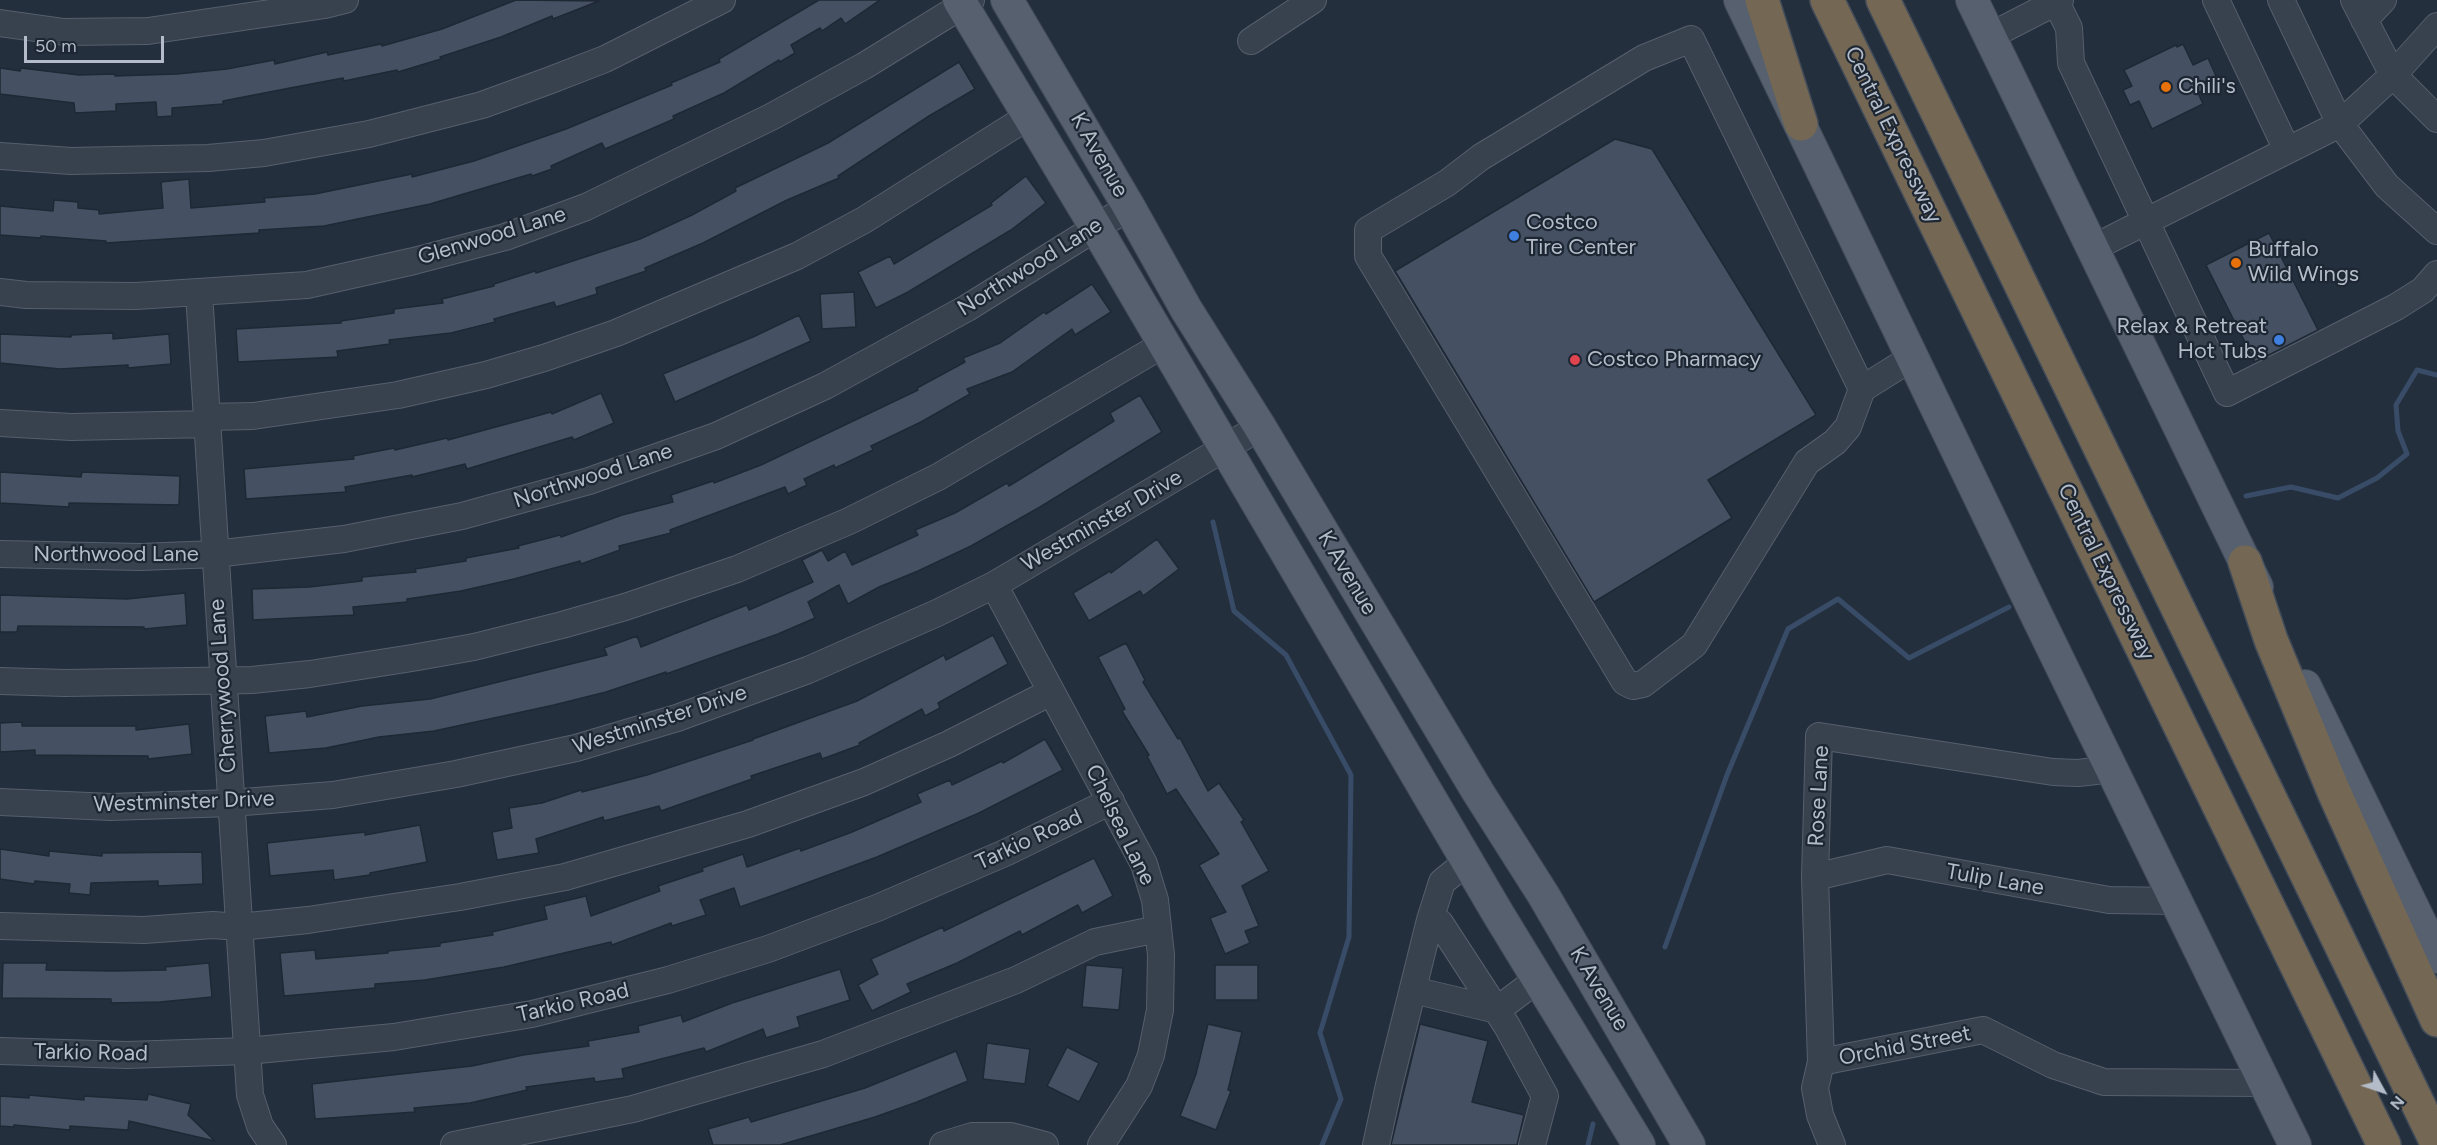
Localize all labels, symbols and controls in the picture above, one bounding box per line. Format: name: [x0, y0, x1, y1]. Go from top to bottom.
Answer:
scale bar: [27, 24, 166, 62]
text: 50 m: [35, 35, 77, 57]
street label: Central Expressway: [1839, 42, 1947, 228]
place label: Chili's: [2178, 74, 2236, 100]
marker: Chili's: [2159, 80, 2173, 94]
street label: K Avenue: [1064, 108, 1134, 202]
street label: Glenwood Lane: [415, 201, 569, 271]
place label: Costco Tire Center: [1526, 210, 1636, 262]
street label: Northwood Lane: [953, 212, 1107, 322]
marker: Costco Tire Center: [1507, 229, 1521, 243]
place label: Buffalo Wild Wings: [2248, 237, 2359, 288]
marker: Buffalo Wild Wings: [2229, 256, 2243, 270]
place label: Relax & Retreat Hot Tubs: [2117, 314, 2267, 366]
marker: Relax & Retreat Hot Tubs: [2272, 333, 2286, 347]
place label: Costco Pharmacy: [1587, 347, 1761, 373]
marker: Costco Pharmacy: [1568, 353, 1582, 367]
street label: Northwood Lane: [510, 438, 676, 514]
street label: Westminster Drive: [1017, 464, 1187, 578]
street label: Central Expressway: [2052, 479, 2160, 665]
street label: K Avenue: [1312, 526, 1382, 620]
street label: Northwood Lane: [33, 542, 199, 568]
street label: Cherrywood Lane: [204, 598, 242, 774]
street label: Westminster Drive: [570, 679, 750, 761]
street label: Rose Lane: [1803, 745, 1835, 847]
street label: Chelsea Lane: [1079, 760, 1161, 890]
street label: Westminster Drive: [93, 786, 275, 818]
street label: Tarkio Road: [972, 804, 1086, 876]
street label: Tulip Lane: [1944, 858, 2046, 902]
street label: K Avenue: [1564, 942, 1634, 1036]
street label: Tarkio Road: [514, 977, 632, 1029]
street label: Orchid Street: [1837, 1020, 1973, 1072]
street label: Tarkio Road: [34, 1039, 148, 1067]
north arrow: [2353, 1061, 2413, 1121]
text: N: [2386, 1092, 2408, 1114]

